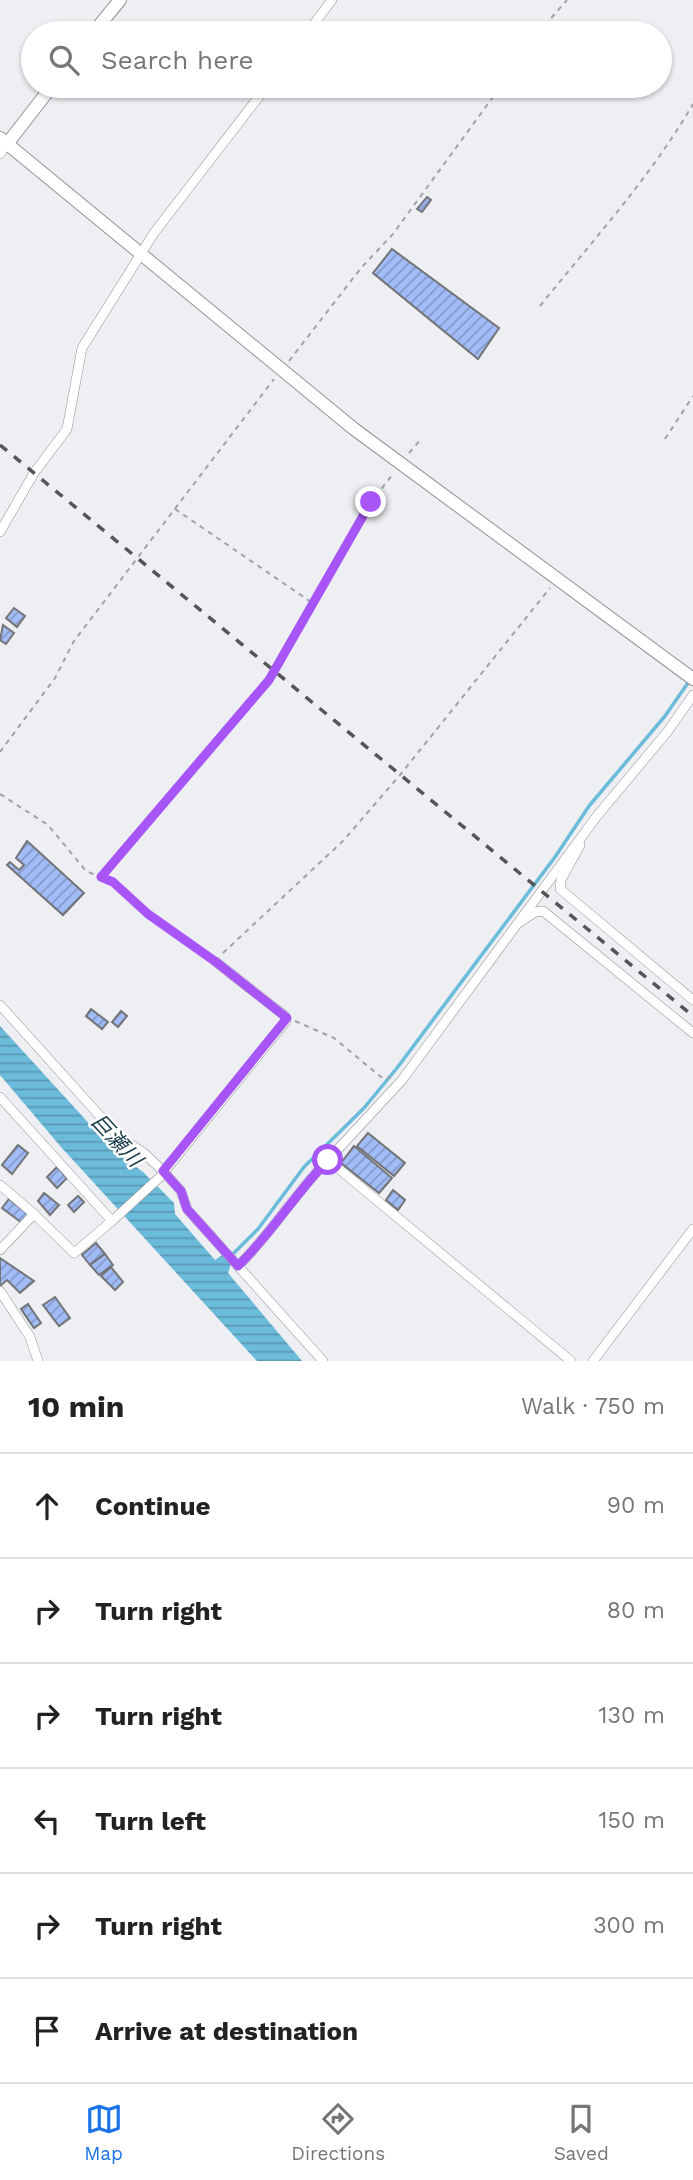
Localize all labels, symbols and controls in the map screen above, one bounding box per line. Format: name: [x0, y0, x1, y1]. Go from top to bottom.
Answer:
search box: [21, 21, 672, 98]
icon: search: [45, 41, 83, 79]
text: Search here: [101, 45, 253, 75]
route end: [355, 486, 386, 517]
water label: 巨瀬川: [86, 1108, 149, 1173]
route start: [312, 1144, 343, 1175]
text: 10 min: [28, 1389, 124, 1424]
text: Walk · 750 m: [521, 1393, 665, 1420]
icon: ahead: [28, 1487, 66, 1525]
text: Continue: [95, 1491, 211, 1521]
text: 90 m: [607, 1492, 665, 1519]
icon: right: [28, 1592, 66, 1630]
text: Turn right: [95, 1596, 222, 1626]
text: 80 m: [607, 1597, 665, 1624]
icon: right: [28, 1697, 66, 1735]
text: Turn right: [95, 1701, 222, 1731]
text: 130 m: [599, 1702, 665, 1729]
icon: left: [28, 1802, 66, 1840]
text: Turn left: [95, 1806, 206, 1836]
text: 150 m: [599, 1807, 665, 1834]
icon: right: [28, 1907, 66, 1945]
text: Turn right: [95, 1911, 222, 1941]
text: 300 m: [593, 1912, 665, 1939]
icon: arrive: [28, 2012, 66, 2050]
text: Arrive at destination: [95, 2016, 358, 2046]
tab: Map: [84, 2100, 123, 2165]
tab: Directions: [291, 2100, 385, 2165]
tab: Saved: [554, 2100, 609, 2165]

